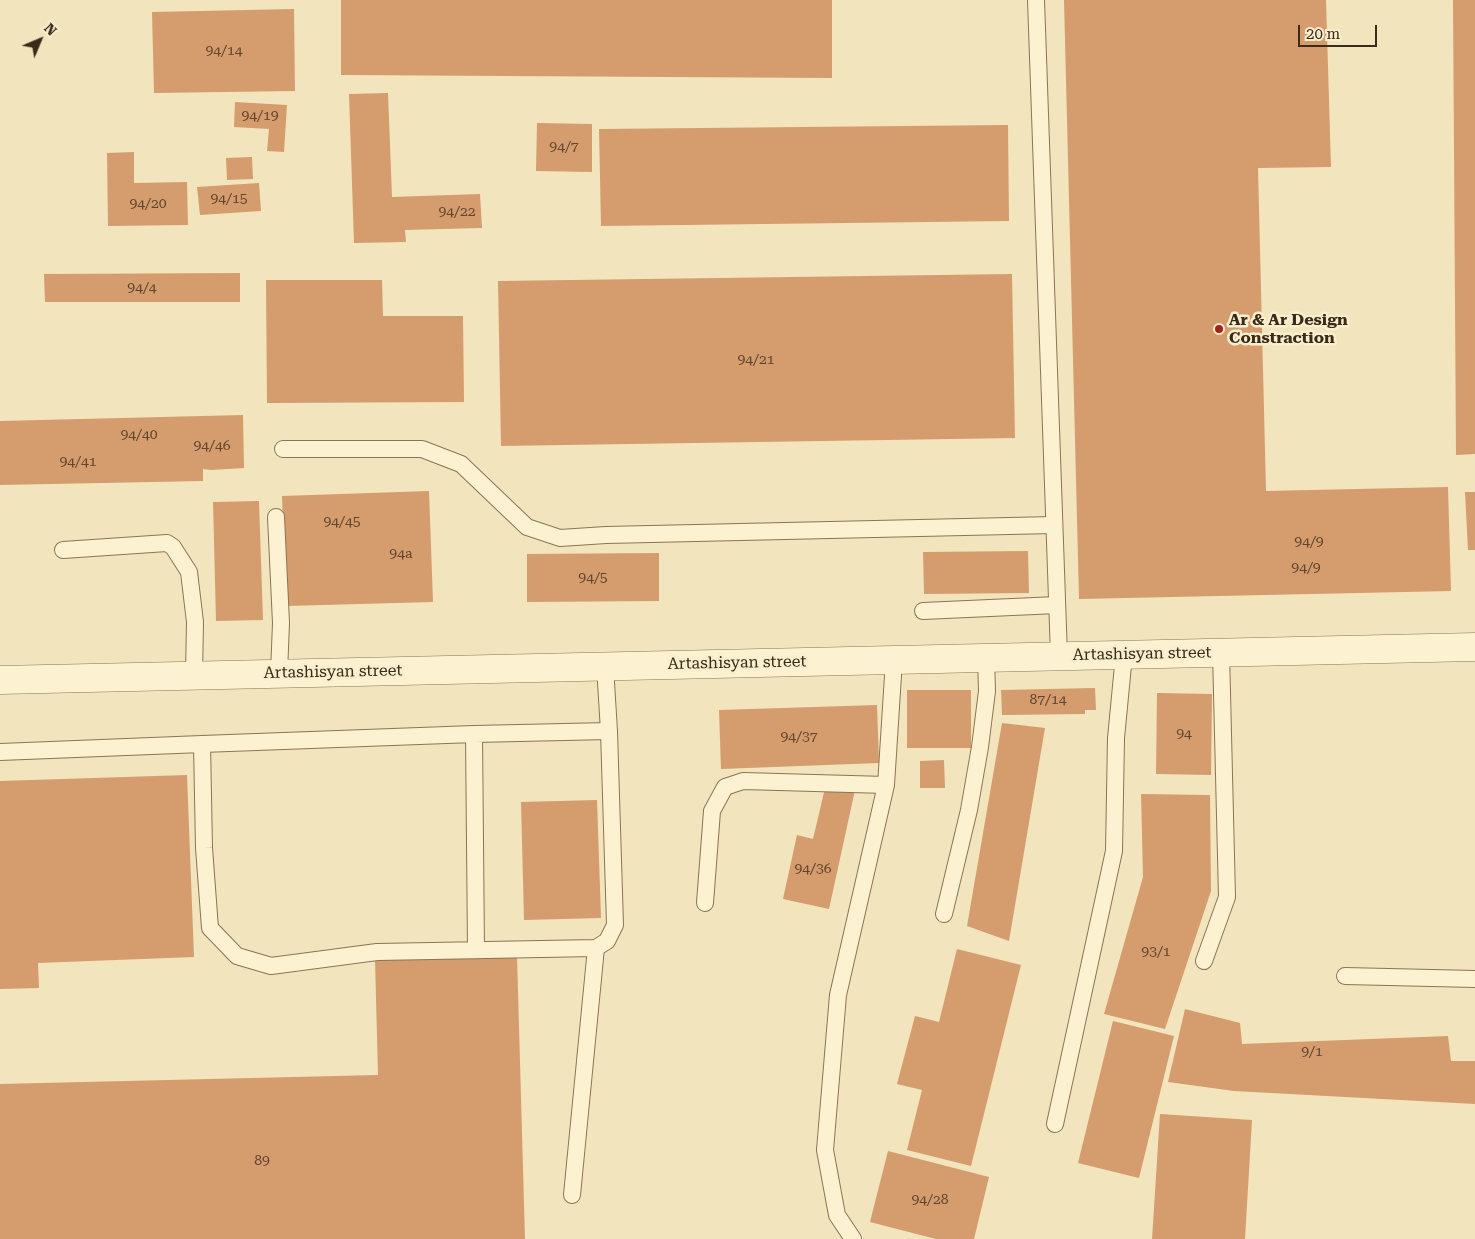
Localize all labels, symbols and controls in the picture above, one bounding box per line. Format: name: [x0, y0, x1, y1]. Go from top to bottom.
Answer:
north arrow: [15, 15, 65, 65]
scale bar: [1300, 15, 1379, 47]
text: N: [41, 20, 60, 39]
text: 20 m: [1306, 25, 1340, 43]
house number: 94/14: [205, 43, 243, 59]
house number: 94/19: [241, 108, 279, 124]
house number: 94/7: [549, 139, 579, 155]
house number: 94/15: [210, 191, 248, 207]
house number: 94/20: [129, 196, 167, 212]
house number: 94/22: [438, 204, 476, 220]
house number: 94/4: [127, 280, 157, 296]
place label: Ar & Ar Design Constraction: [1229, 310, 1348, 348]
marker: Ar & Ar Design Constraction: [1213, 323, 1225, 335]
house number: 94/21: [737, 352, 775, 368]
house number: 94/40: [120, 427, 158, 443]
house number: 94/46: [193, 438, 231, 454]
house number: 94/41: [59, 454, 97, 470]
house number: 94/45: [323, 514, 361, 530]
house number: 94/9: [1294, 534, 1324, 550]
house number: 94a: [389, 546, 413, 562]
house number: 94/9: [1291, 560, 1321, 576]
house number: 94/5: [578, 570, 608, 586]
street label: Artashisyan street: [1072, 643, 1212, 665]
street label: Artashisyan street: [667, 652, 807, 674]
street label: Artashisyan street: [263, 661, 403, 683]
house number: 87/14: [1029, 692, 1067, 708]
house number: 94: [1176, 726, 1192, 742]
house number: 94/37: [780, 729, 818, 745]
house number: 94/36: [794, 861, 832, 877]
house number: 93/1: [1141, 944, 1171, 960]
house number: 9/1: [1301, 1044, 1323, 1060]
house number: 89: [254, 1153, 270, 1169]
house number: 94/28: [911, 1192, 949, 1208]

